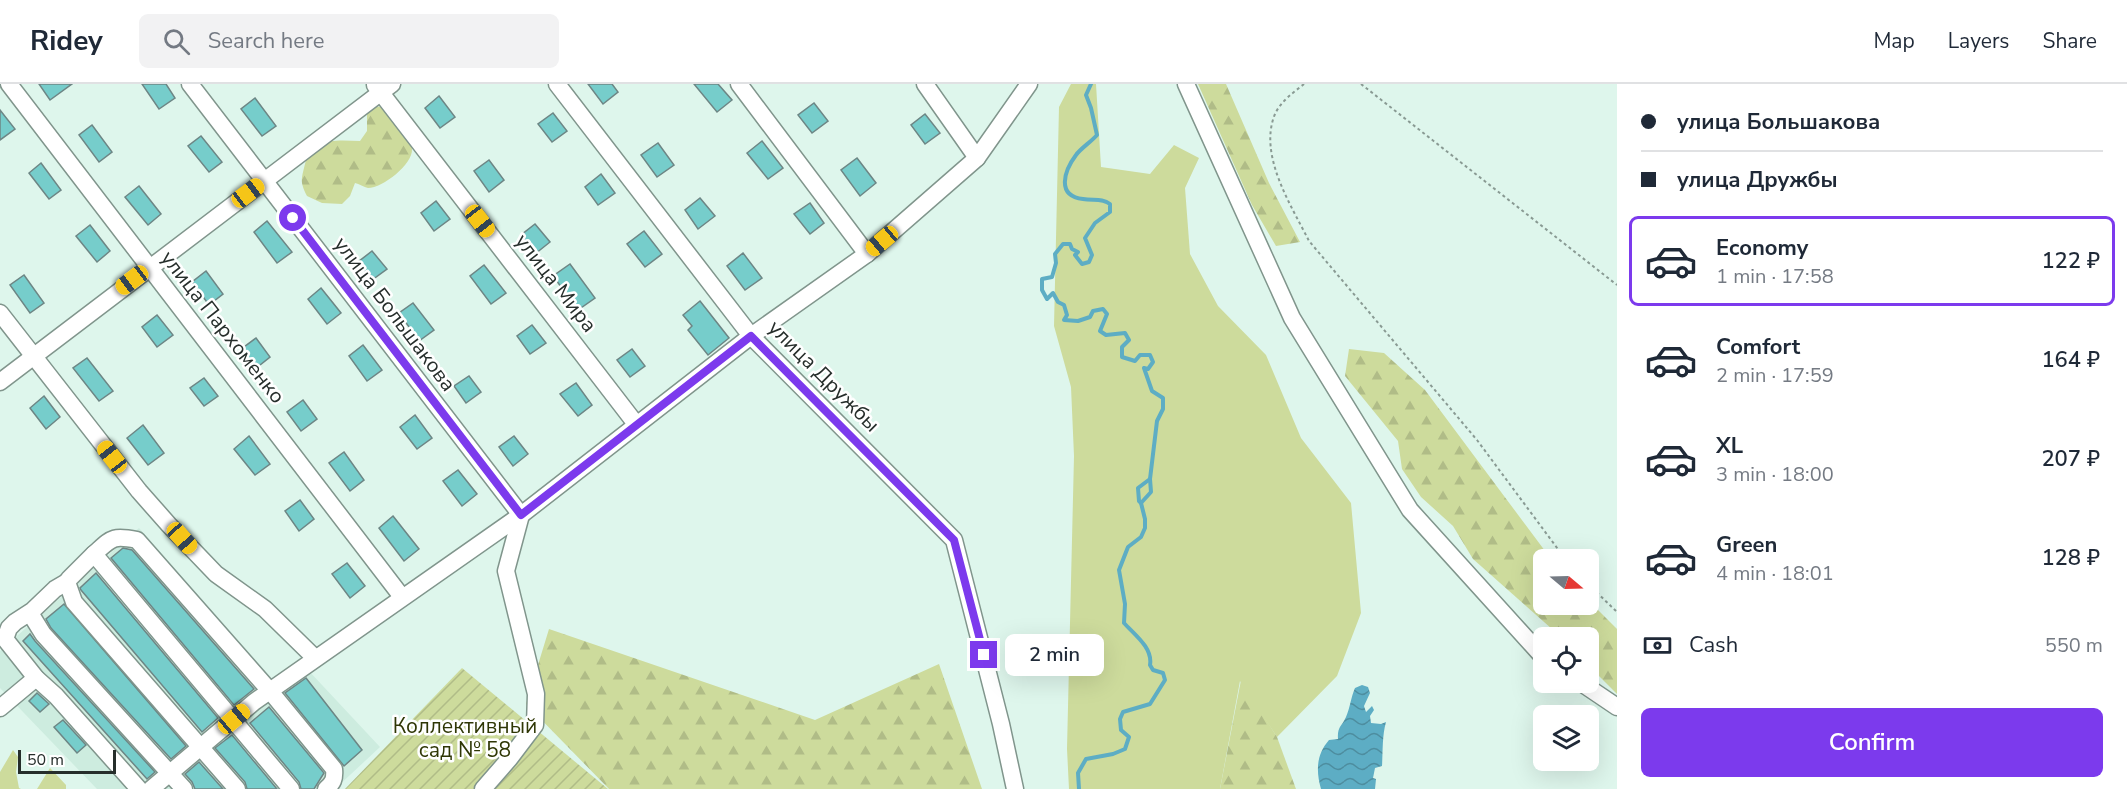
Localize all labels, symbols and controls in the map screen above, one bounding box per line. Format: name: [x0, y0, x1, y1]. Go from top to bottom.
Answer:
search box: [139, 14, 559, 68]
text: Ridey: [30, 22, 103, 60]
icon: search: [160, 25, 193, 58]
text: Search here: [208, 26, 324, 56]
text: Map: [1873, 27, 1915, 55]
text: Layers: [1948, 27, 2009, 55]
text: Share: [2042, 27, 2097, 55]
text: улица Большакова: [1677, 107, 1880, 137]
text: улица Дружбы: [1677, 165, 1838, 195]
car: [228, 175, 268, 211]
car: [462, 201, 498, 241]
route start: [279, 204, 306, 231]
car: [862, 223, 902, 259]
street label: улица Мира: [509, 228, 603, 338]
street label: улица Большакова: [328, 231, 462, 397]
text: Economy: [1716, 233, 1808, 263]
icon: car: [1644, 234, 1698, 288]
street label: улица Пархоменко: [154, 245, 292, 409]
text: 122 ₽: [2041, 246, 2100, 276]
car: [112, 262, 152, 298]
text: 1 min · 17:58: [1716, 263, 1834, 290]
street label: улица Дружбы: [762, 314, 886, 438]
text: Comfort: [1716, 332, 1800, 362]
icon: car: [1644, 333, 1698, 387]
text: 164 ₽: [2041, 345, 2100, 375]
text: 2 min · 17:59: [1716, 362, 1834, 389]
text: XL: [1716, 431, 1743, 461]
icon: car: [1644, 432, 1698, 486]
car: [94, 437, 130, 477]
text: 207 ₽: [2041, 444, 2100, 474]
text: 3 min · 18:00: [1716, 461, 1834, 488]
car: [163, 519, 201, 557]
text: Green: [1716, 530, 1777, 560]
icon: car: [1644, 531, 1698, 585]
text: 128 ₽: [2041, 543, 2100, 573]
north arrow: [1533, 549, 1599, 615]
map controls: [1533, 549, 1599, 771]
text: 4 min · 18:01: [1716, 560, 1834, 587]
button: locate: [1533, 627, 1599, 693]
icon: cash: [1641, 629, 1674, 662]
text: Cash: [1689, 630, 1738, 660]
text: 550 m: [2045, 632, 2103, 659]
callout: 2 min: [1005, 634, 1104, 676]
route end: [970, 641, 997, 668]
text: 2 min: [1029, 641, 1080, 668]
car: [214, 701, 254, 737]
button: layers: [1533, 705, 1599, 771]
button: Confirm: [1641, 708, 2103, 777]
park label: Коллективный сад № 58: [393, 712, 537, 764]
scale bar: [18, 747, 116, 774]
text: 50 m: [27, 749, 64, 771]

